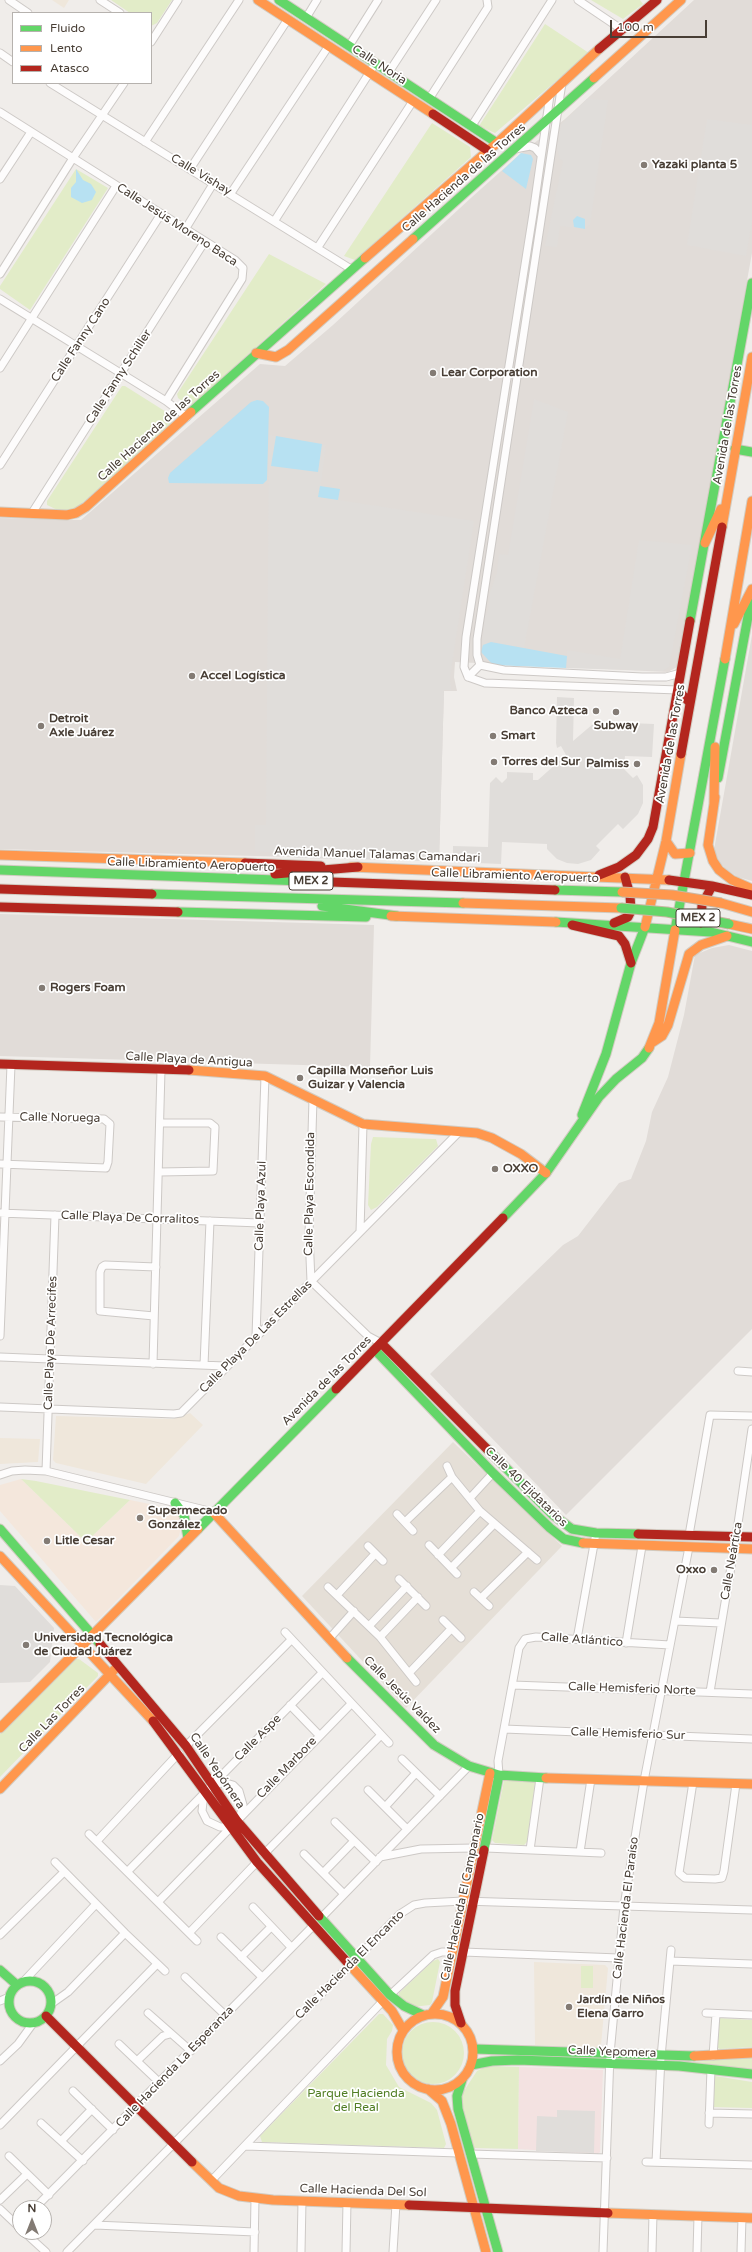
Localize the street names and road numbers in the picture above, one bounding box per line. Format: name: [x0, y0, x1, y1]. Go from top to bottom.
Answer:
street label: Calle Noria: [349, 42, 409, 88]
street label: Calle Hacienda de las Torres: [399, 120, 529, 236]
street label: Calle Vishay: [168, 151, 234, 199]
street label: Calle Jesús Moreno Baca: [114, 181, 240, 269]
street label: Calle Fanny Cano: [48, 295, 114, 385]
street label: Calle Fanny Schiller: [83, 327, 155, 427]
street label: Avenida de las Torres: [710, 364, 746, 486]
street label: Calle Hacienda de las Torres: [95, 367, 223, 485]
street label: Avenida de las Torres: [653, 683, 689, 805]
street label: Avenida Manuel Talamas Camandari: [273, 844, 481, 866]
street label: Calle Libramiento Aeropuerto: [107, 855, 275, 875]
street label: Calle Libramiento Aeropuerto: [431, 866, 599, 886]
road number: MEX 2: [289, 872, 333, 890]
road number: MEX 2: [676, 909, 720, 927]
street label: Calle Playa de Antigua: [125, 1049, 253, 1071]
street label: Calle Noruega: [20, 1110, 100, 1126]
street label: Calle Playa Escondida: [302, 1132, 318, 1256]
street label: Calle Playa Azul: [252, 1161, 270, 1251]
street label: Calle Playa De Corralitos: [61, 1208, 199, 1228]
street label: Calle Playa De Arrecifes: [41, 1276, 61, 1410]
street label: Calle Playa De Las Estrellas: [197, 1278, 315, 1396]
street label: Avenida de las Torres: [279, 1333, 375, 1429]
street label: Calle 40 Ejidatarios: [482, 1444, 570, 1530]
street label: Calle Neártica: [718, 1521, 746, 1601]
street label: Calle Atlántico: [540, 1630, 624, 1650]
street label: Calle Jesús Valdez: [360, 1653, 444, 1737]
street label: Calle Hemisferio Norte: [568, 1680, 696, 1698]
street label: Calle Las Torres: [16, 1682, 88, 1756]
street label: Calle Aspe: [232, 1712, 284, 1764]
street label: Calle Hemisferio Sur: [570, 1725, 686, 1743]
street label: Calle Yepómera: [186, 1730, 248, 1812]
street label: Calle Marbore: [254, 1734, 320, 1802]
street label: Calle Hacienda El Campanario: [438, 1812, 488, 1982]
street label: Calle Hacienda El Paraíso: [610, 1836, 642, 1980]
street label: Calle Hacienda El Encanto: [292, 1907, 408, 2023]
street label: Calle Hacienda La Esperanza: [113, 2003, 237, 2131]
street label: Calle Yepomera: [568, 2043, 656, 2061]
street label: Calle Hacienda Del Sol: [299, 2182, 427, 2200]

